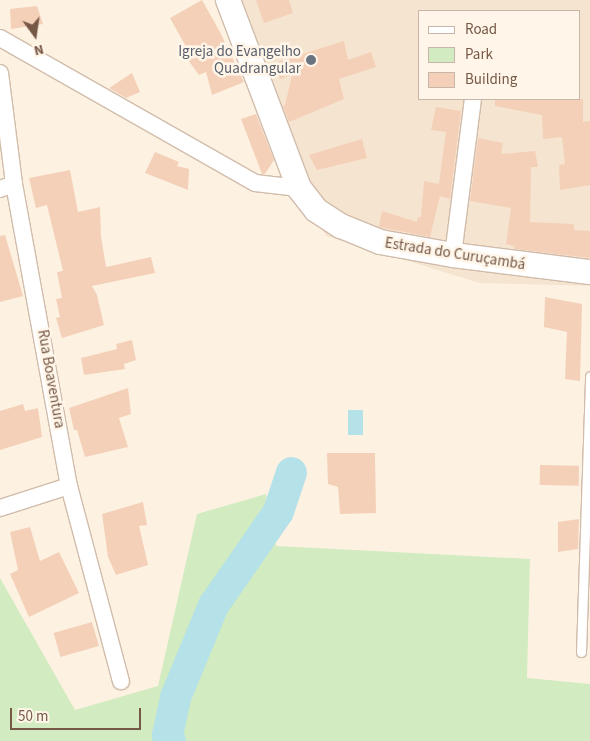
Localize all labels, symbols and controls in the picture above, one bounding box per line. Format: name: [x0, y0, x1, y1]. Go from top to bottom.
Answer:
north arrow: [10, 10, 60, 60]
legend: [418, 10, 580, 100]
text: Road: [465, 19, 497, 40]
text: N: [32, 39, 46, 60]
place label: Igreja do Evangelho Quadrangular: [178, 42, 301, 77]
text: Park: [465, 44, 493, 65]
marker: Igreja do Evangelho Quadrangular: [305, 54, 317, 66]
text: Building: [465, 69, 517, 90]
street label: Estrada do Curuçambá: [383, 234, 527, 274]
street label: Rua Boaventura: [33, 328, 69, 430]
scale bar: [12, 698, 144, 730]
text: 50 m: [18, 706, 48, 727]

